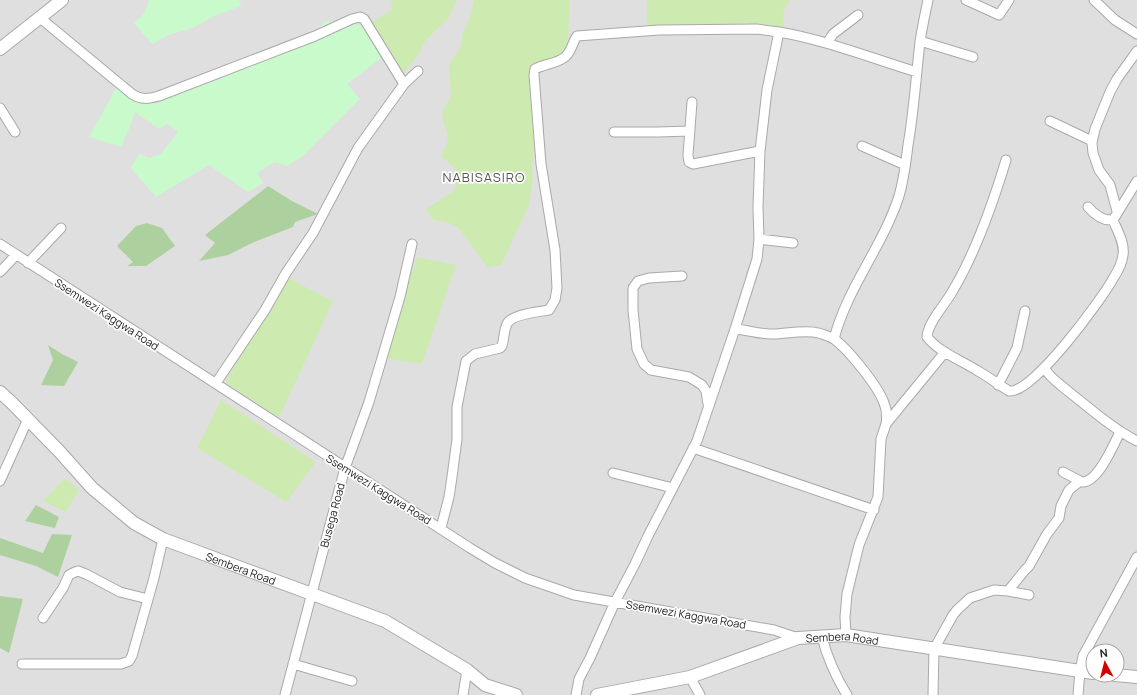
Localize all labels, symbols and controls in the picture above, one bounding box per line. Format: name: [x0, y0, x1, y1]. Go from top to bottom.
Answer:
district label: NABISASIRO: [443, 168, 525, 186]
street label: Ssemwezi Kaggwa Road: [52, 275, 162, 353]
street label: Ssemwezi Kaggwa Road: [323, 450, 435, 528]
street label: Busega Road: [316, 481, 348, 549]
street label: Sembera Road: [204, 548, 278, 588]
street label: Ssemwezi Kaggwa Road: [625, 596, 747, 632]
street label: Sembera Road: [805, 627, 880, 647]
north arrow: [1085, 643, 1125, 683]
text: N: [1099, 645, 1109, 661]

